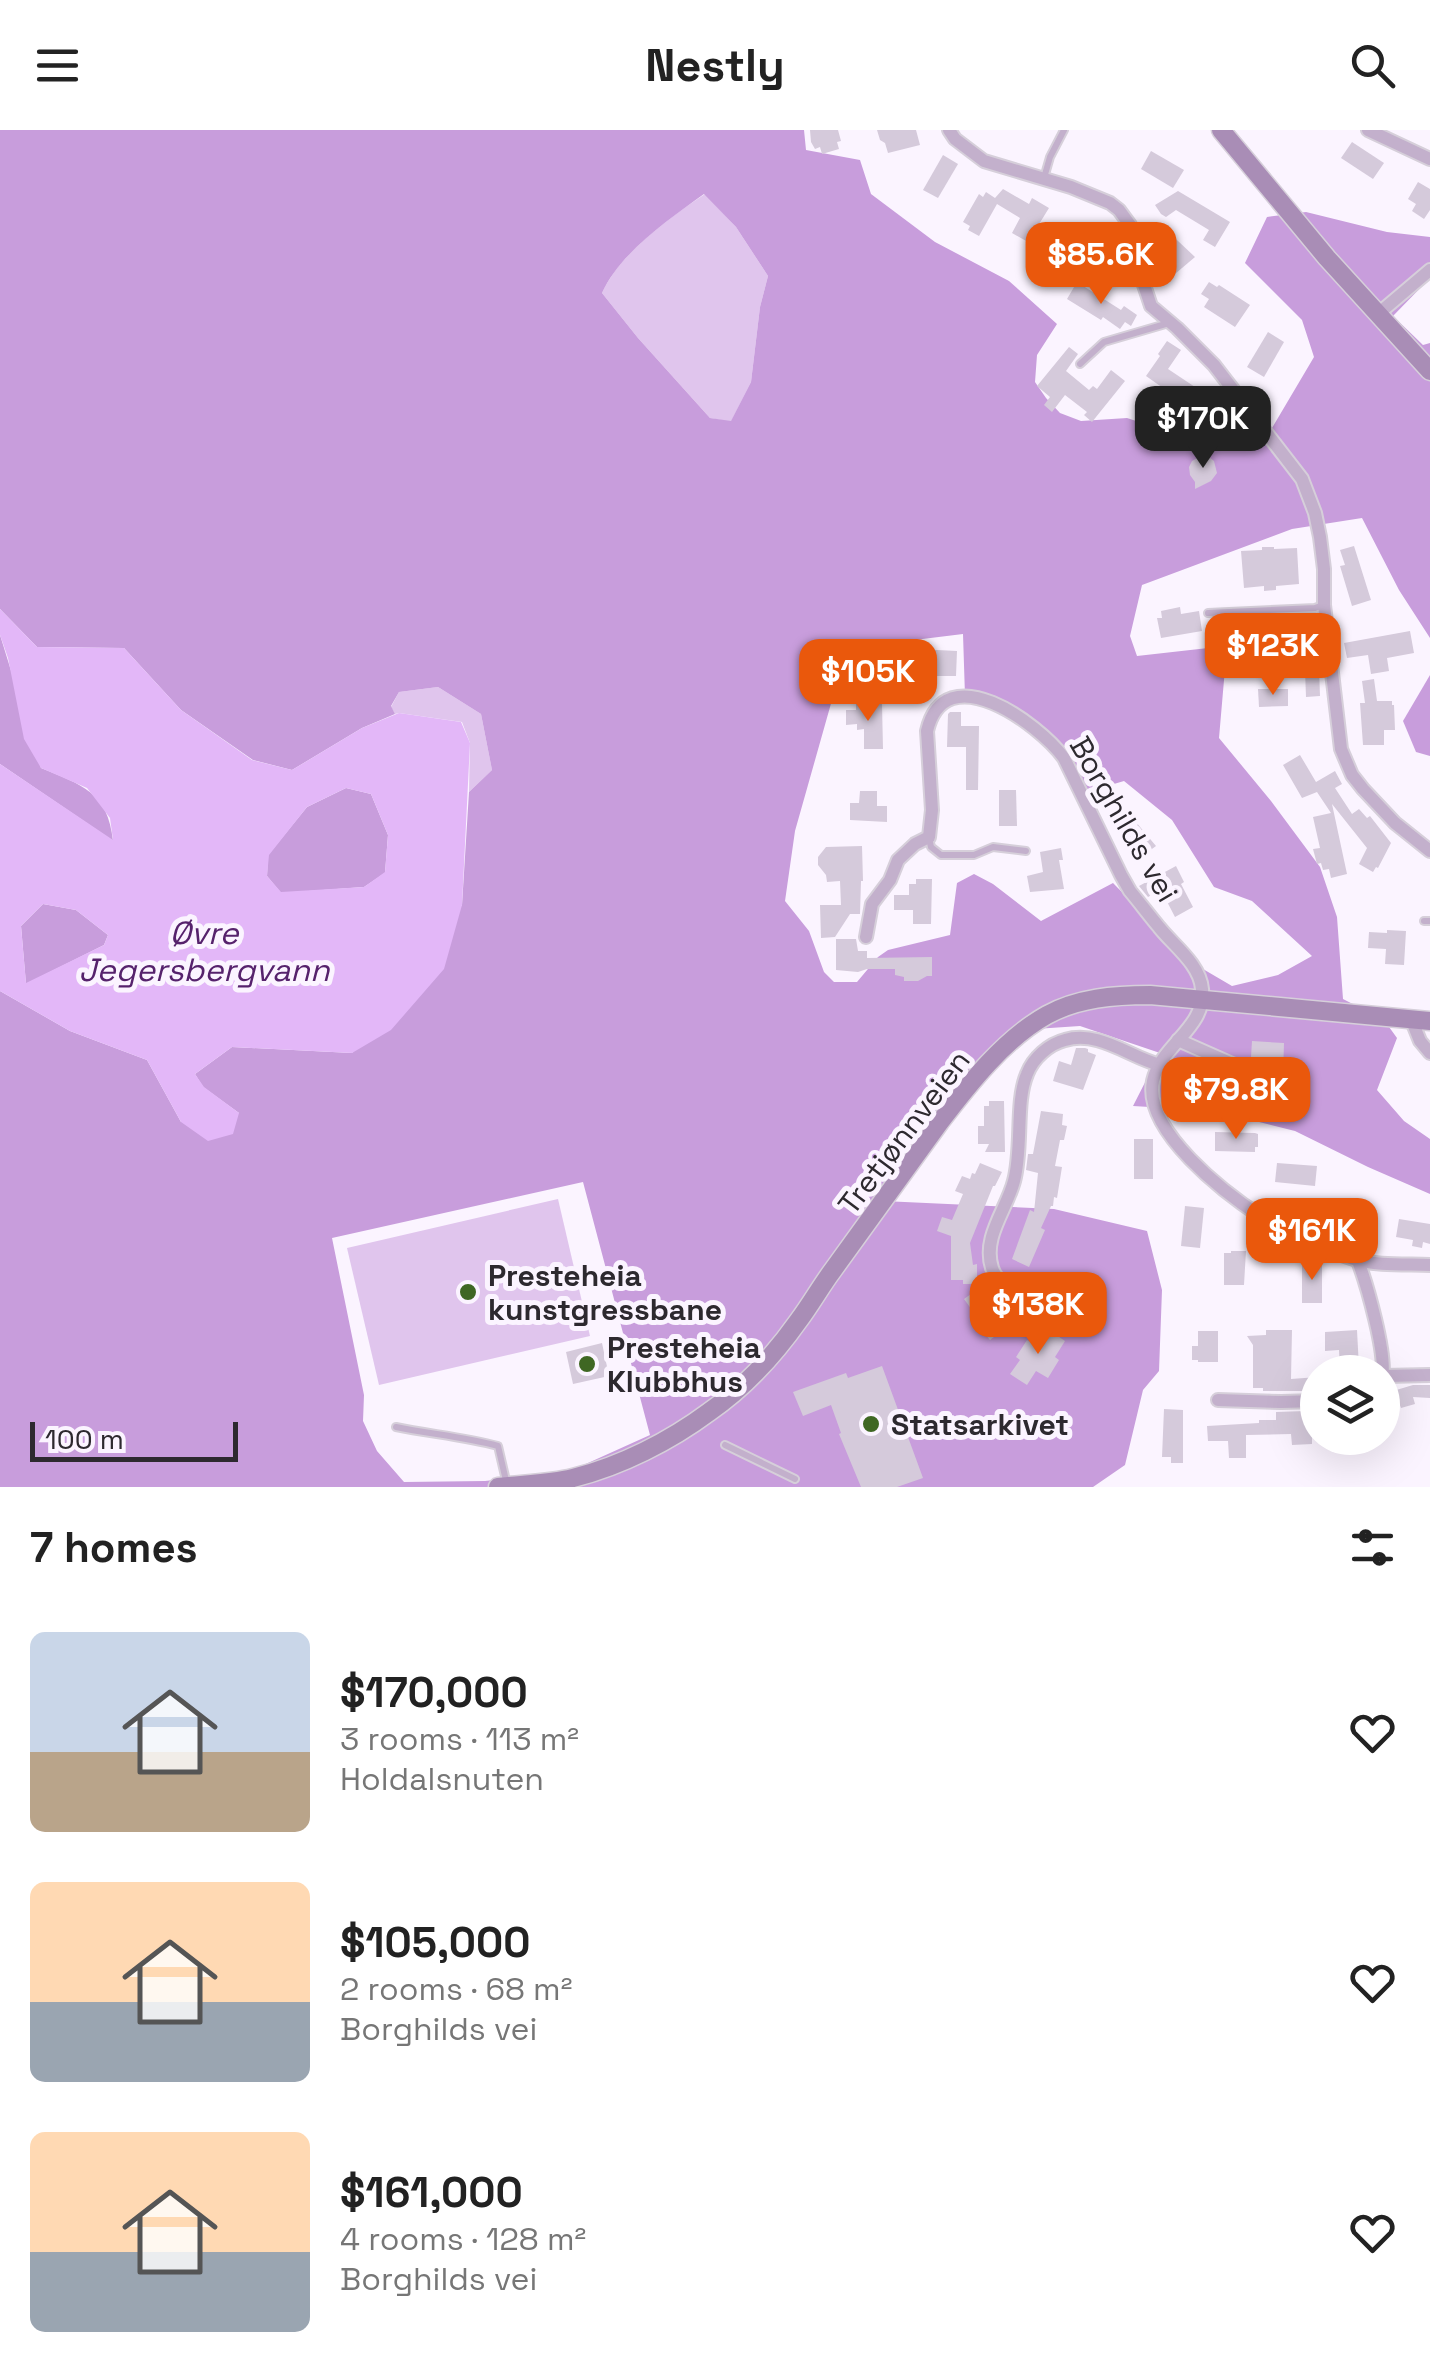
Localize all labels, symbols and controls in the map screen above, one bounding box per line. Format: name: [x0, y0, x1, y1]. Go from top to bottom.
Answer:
text: Nestly: [645, 37, 785, 94]
icon: menu: [30, 38, 85, 93]
icon: search: [1345, 38, 1400, 93]
pin: $85.6K: [1020, 222, 1182, 307]
text: $85.6K: [1048, 234, 1154, 274]
pin: $170K: [1133, 386, 1273, 471]
text: $170K: [1157, 398, 1249, 438]
pin: $123K: [1203, 613, 1343, 698]
text: $123K: [1227, 625, 1319, 665]
pin: $105K: [798, 639, 938, 724]
text: $105K: [821, 651, 915, 691]
street label: Borghilds vei: [1061, 729, 1187, 909]
water label: Øvre Jegersbergvann: [78, 913, 331, 990]
street label: Tretjønnveien: [829, 1042, 979, 1222]
pin: $79.8K: [1155, 1057, 1317, 1142]
text: $79.8K: [1183, 1069, 1289, 1109]
pin: $161K: [1242, 1198, 1382, 1283]
text: $161K: [1268, 1210, 1356, 1250]
place label: Presteheia kunstgressbane: [488, 1256, 722, 1329]
pin: $138K: [968, 1272, 1108, 1357]
marker: Presteheia kunstgressbane: [457, 1281, 479, 1303]
text: $138K: [992, 1284, 1084, 1324]
place label: Presteheia Klubbhus: [607, 1328, 761, 1401]
marker: Presteheia Klubbhus: [576, 1353, 598, 1375]
map controls: [1300, 1355, 1400, 1455]
button: layers: [1300, 1355, 1400, 1455]
place label: Statsarkivet: [891, 1405, 1069, 1444]
marker: Statsarkivet: [860, 1413, 882, 1435]
scale bar: [30, 1417, 238, 1462]
text: 100 m: [45, 1421, 124, 1457]
icon: filters: [1345, 1520, 1400, 1575]
text: 7 homes: [30, 1521, 198, 1574]
text: $170,000: [340, 1666, 528, 1719]
icon: home: [110, 1672, 230, 1792]
icon: heart: [1345, 1705, 1400, 1760]
text: 3 rooms · 113 m²: [340, 1719, 579, 1759]
text: Holdalsnuten: [340, 1759, 544, 1799]
text: $105,000: [340, 1916, 530, 1969]
icon: home: [110, 1922, 230, 2042]
icon: heart: [1345, 1955, 1400, 2010]
text: 2 rooms · 68 m²: [340, 1969, 572, 2009]
text: Borghilds vei: [340, 2009, 537, 2049]
text: $161,000: [340, 2166, 523, 2219]
icon: home: [110, 2172, 230, 2292]
icon: heart: [1345, 2205, 1400, 2260]
text: 4 rooms · 128 m²: [340, 2219, 586, 2259]
text: Borghilds vei: [340, 2259, 537, 2299]

